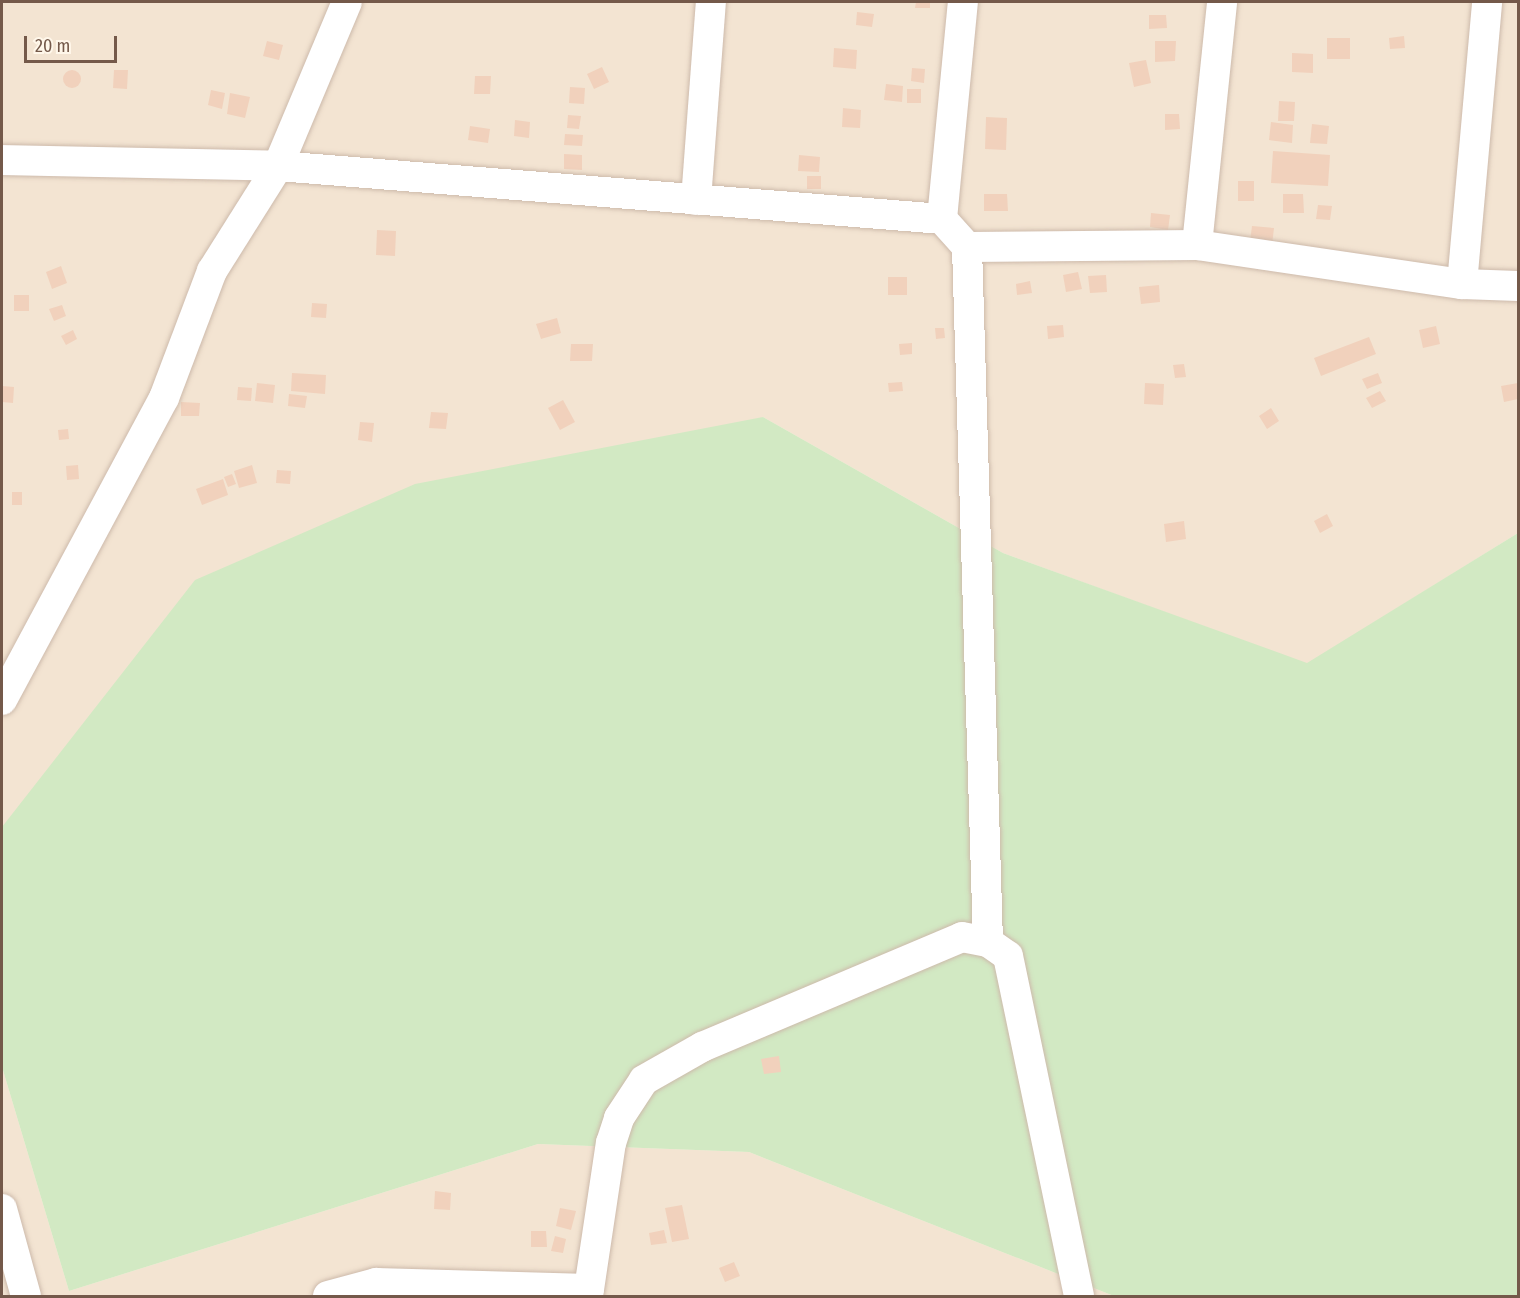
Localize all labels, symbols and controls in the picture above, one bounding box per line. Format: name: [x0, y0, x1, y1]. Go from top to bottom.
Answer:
scale bar: [27, 24, 120, 62]
text: 20 m: [35, 35, 70, 57]

